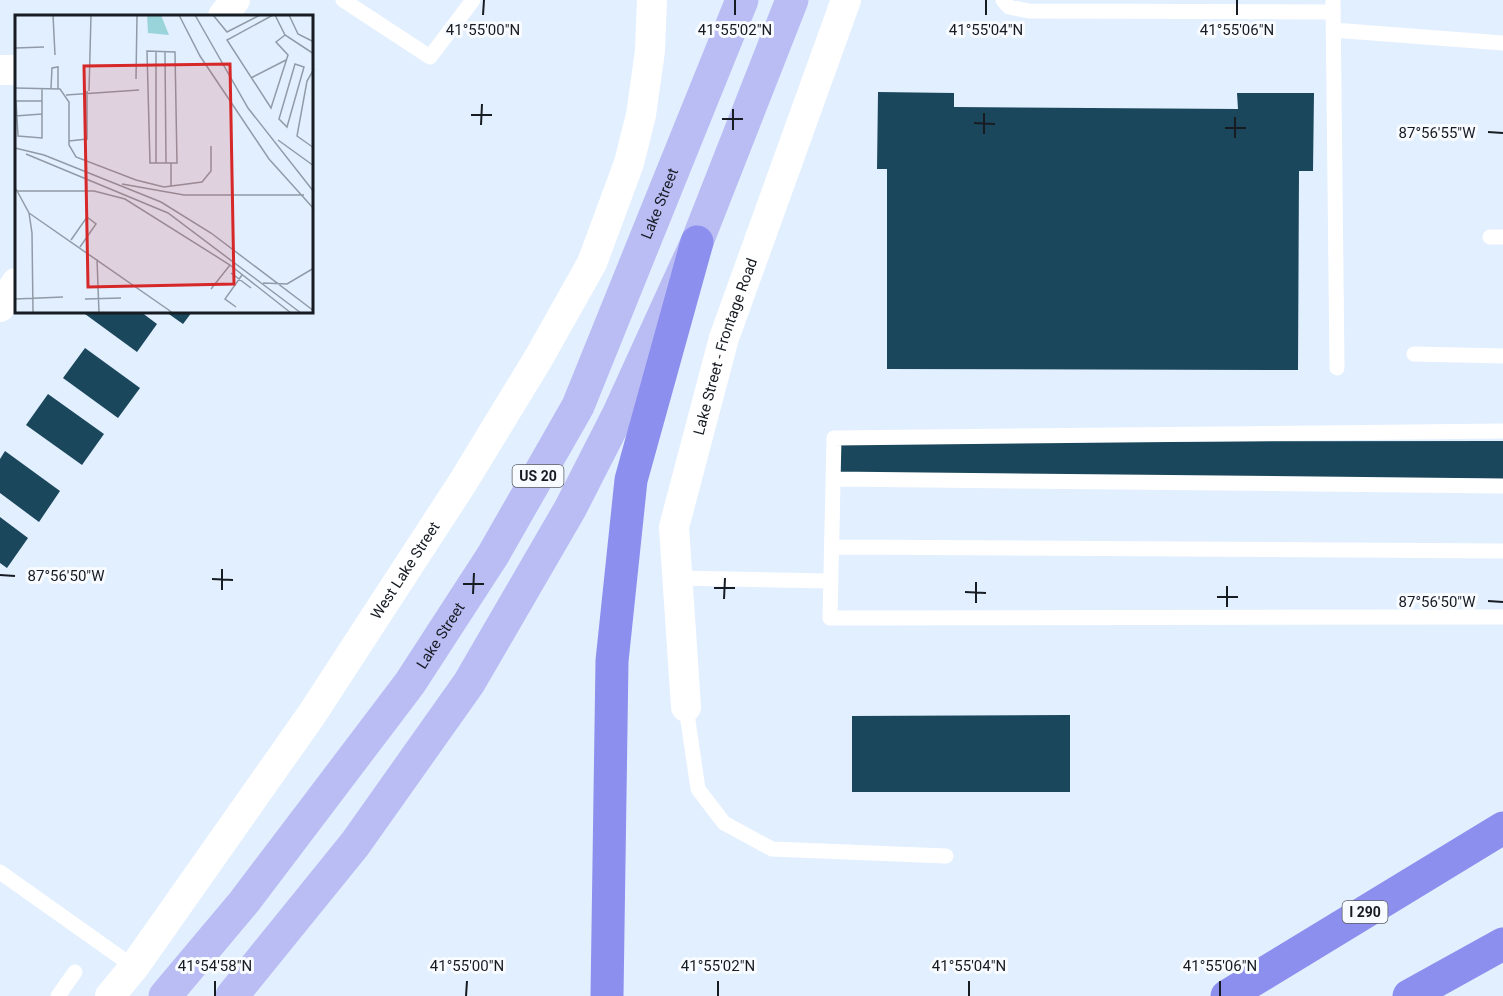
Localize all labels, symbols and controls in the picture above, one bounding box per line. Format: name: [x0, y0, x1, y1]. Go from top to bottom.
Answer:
inset map: [15, 15, 314, 314]
text: 41°55'00"N: [446, 21, 520, 39]
text: 41°55'02"N: [698, 21, 772, 39]
text: 41°55'04"N: [949, 21, 1023, 39]
text: 41°55'06"N: [1200, 21, 1274, 39]
text: 87°56'55"W: [1399, 124, 1475, 142]
street label: Lake Street: [637, 165, 682, 242]
street label: Lake Street - Frontage Road: [690, 256, 761, 437]
road number: US 20: [512, 465, 564, 487]
street label: West Lake Street: [367, 519, 444, 623]
text: 87°56'50"W: [28, 567, 104, 585]
text: 87°56'50"W: [1399, 593, 1475, 611]
street label: Lake Street: [413, 599, 469, 672]
road number: I 290: [1342, 901, 1388, 923]
text: 41°54'58"N: [178, 957, 252, 975]
text: 41°55'00"N: [430, 957, 504, 975]
text: 41°55'02"N: [681, 957, 755, 975]
text: 41°55'04"N: [932, 957, 1006, 975]
text: 41°55'06"N: [1183, 957, 1257, 975]

